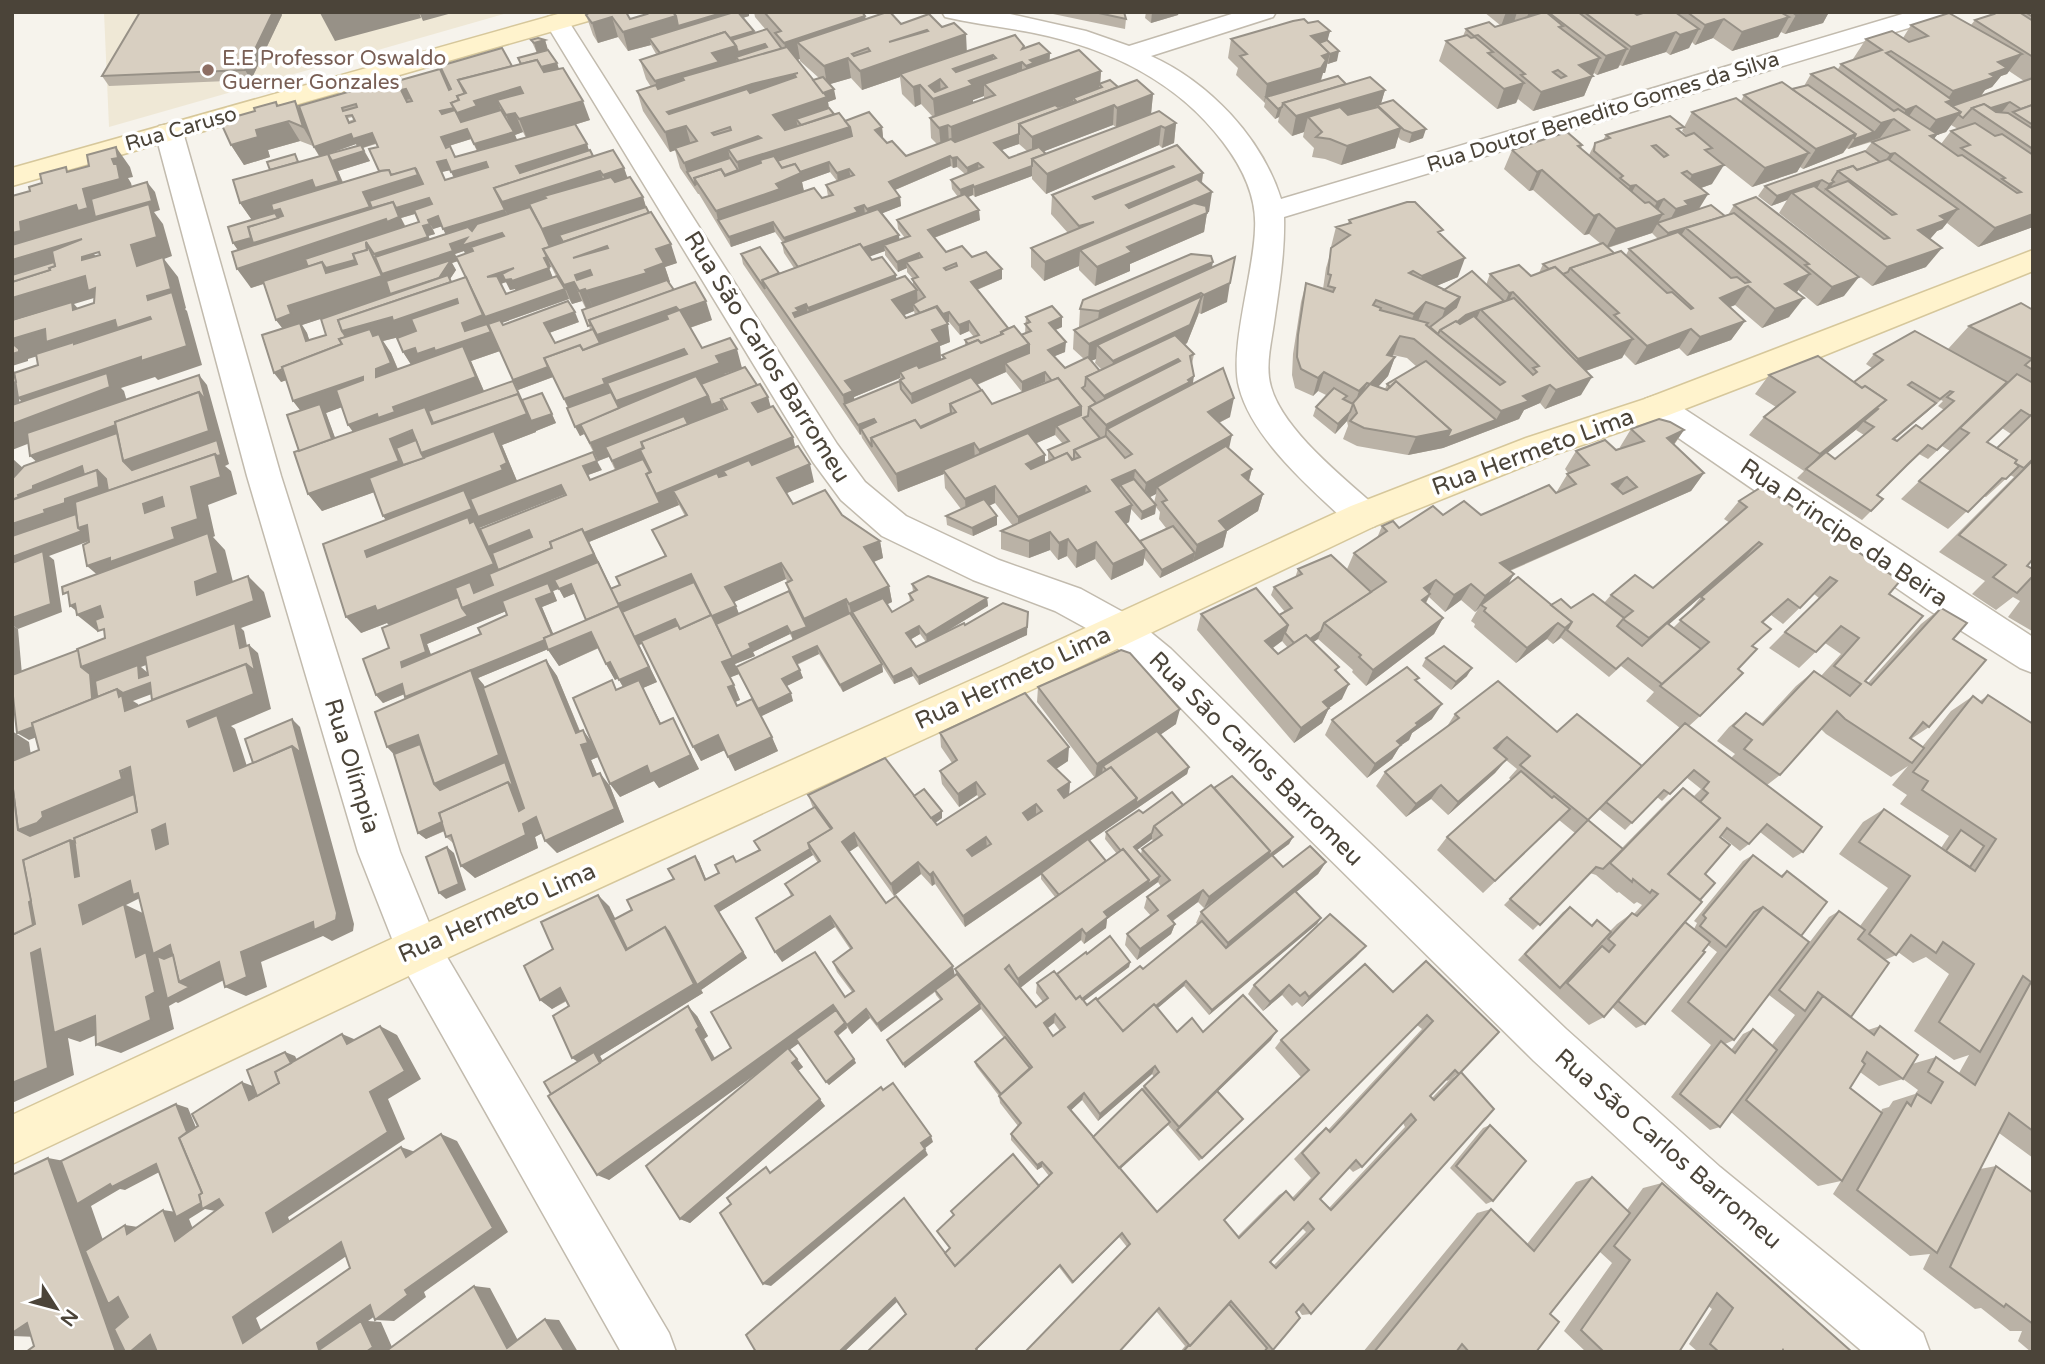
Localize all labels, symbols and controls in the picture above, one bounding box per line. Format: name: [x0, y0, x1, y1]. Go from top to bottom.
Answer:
place label: E.E Professor Oswaldo Guerner Gonzales: [222, 46, 446, 95]
street label: Rua Doutor Benedito Gomes da Silva: [1424, 46, 1782, 178]
marker: E.E Professor Oswaldo Guerner Gonzales: [200, 62, 216, 78]
street label: Rua Caruso: [122, 101, 240, 157]
street label: Rua São Carlos Barromeu: [678, 226, 856, 488]
street label: Rua Hermeto Lima: [1428, 402, 1638, 502]
street label: Rua Principe da Beira: [1735, 453, 1953, 613]
street label: Rua Hermeto Lima: [910, 620, 1116, 736]
street label: Rua São Carlos Barromeu: [1143, 646, 1369, 872]
street label: Rua Olímpia: [318, 695, 386, 837]
street label: Rua Hermeto Lima: [394, 856, 600, 970]
street label: Rua São Carlos Barromeu: [1549, 1043, 1787, 1255]
north arrow: [21, 1273, 91, 1343]
text: N: [56, 1305, 82, 1330]

